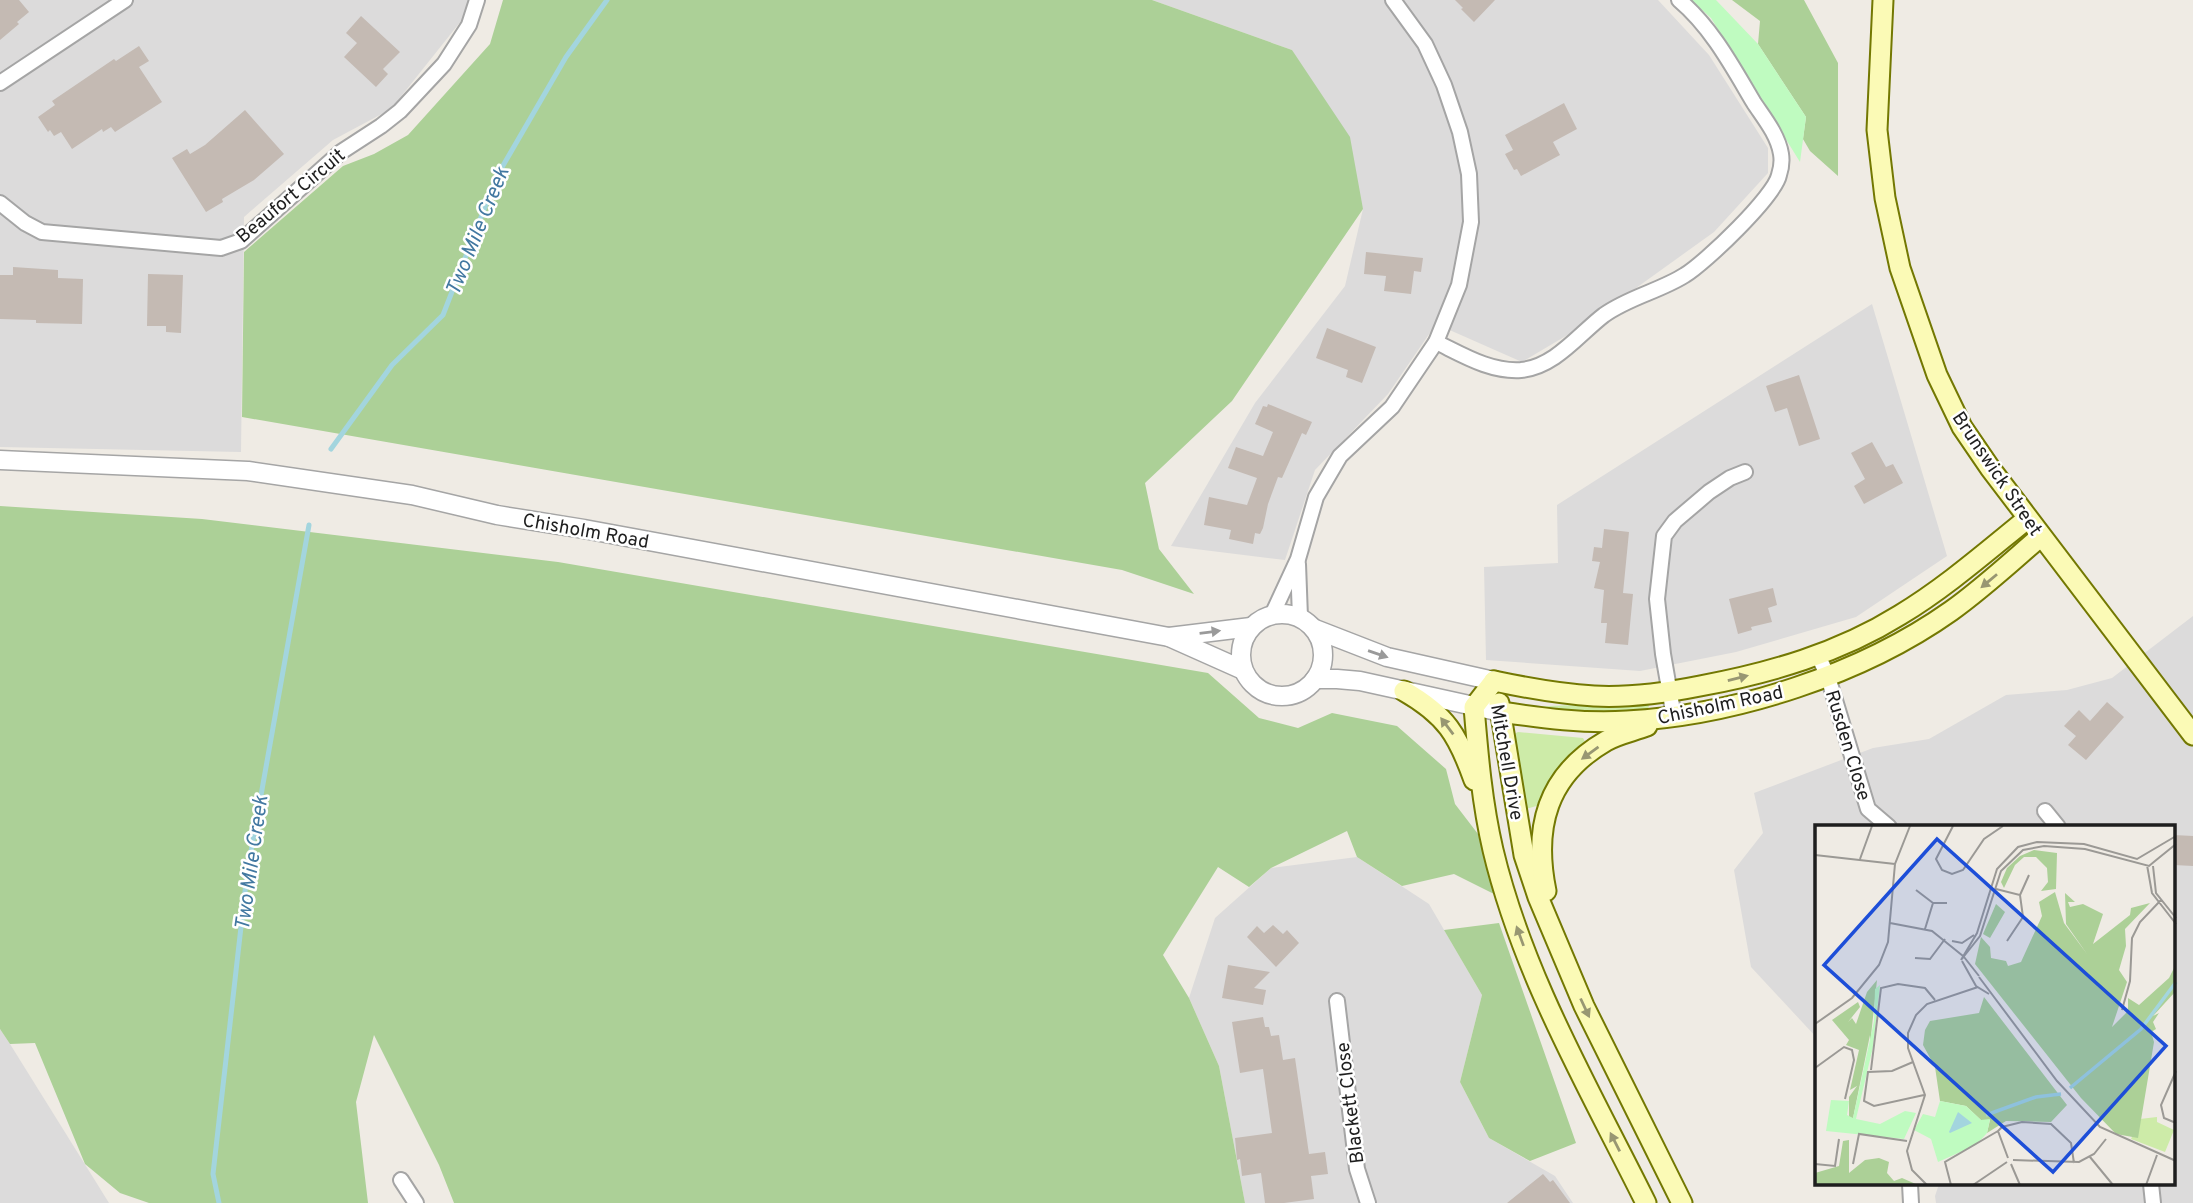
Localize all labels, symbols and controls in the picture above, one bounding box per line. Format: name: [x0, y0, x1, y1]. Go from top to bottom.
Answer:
street label: Beaufort Circuit: [232, 144, 351, 249]
water label: Two Mile Creek: [440, 163, 517, 300]
street label: Brunswick Street: [1946, 407, 2047, 541]
street label: Chisholm Road: [521, 509, 651, 555]
one-way arrow: [1980, 573, 1997, 588]
one-way arrow: [1199, 627, 1221, 638]
one-way arrow: [1368, 649, 1389, 660]
one-way arrow: [1727, 672, 1749, 683]
street label: Chisholm Road: [1655, 681, 1785, 731]
street label: Rusden Close: [1819, 687, 1875, 804]
street label: Mitchell Drive: [1484, 703, 1528, 822]
one-way arrow: [1441, 717, 1455, 735]
one-way arrow: [1581, 745, 1599, 760]
water label: Two Mile Creek: [230, 793, 275, 933]
inset map: [1815, 825, 2176, 1186]
one-way arrow: [1514, 925, 1525, 946]
one-way arrow: [1580, 998, 1591, 1018]
street label: Blackett Close: [1332, 1041, 1370, 1165]
one-way arrow: [1610, 1132, 1621, 1152]

